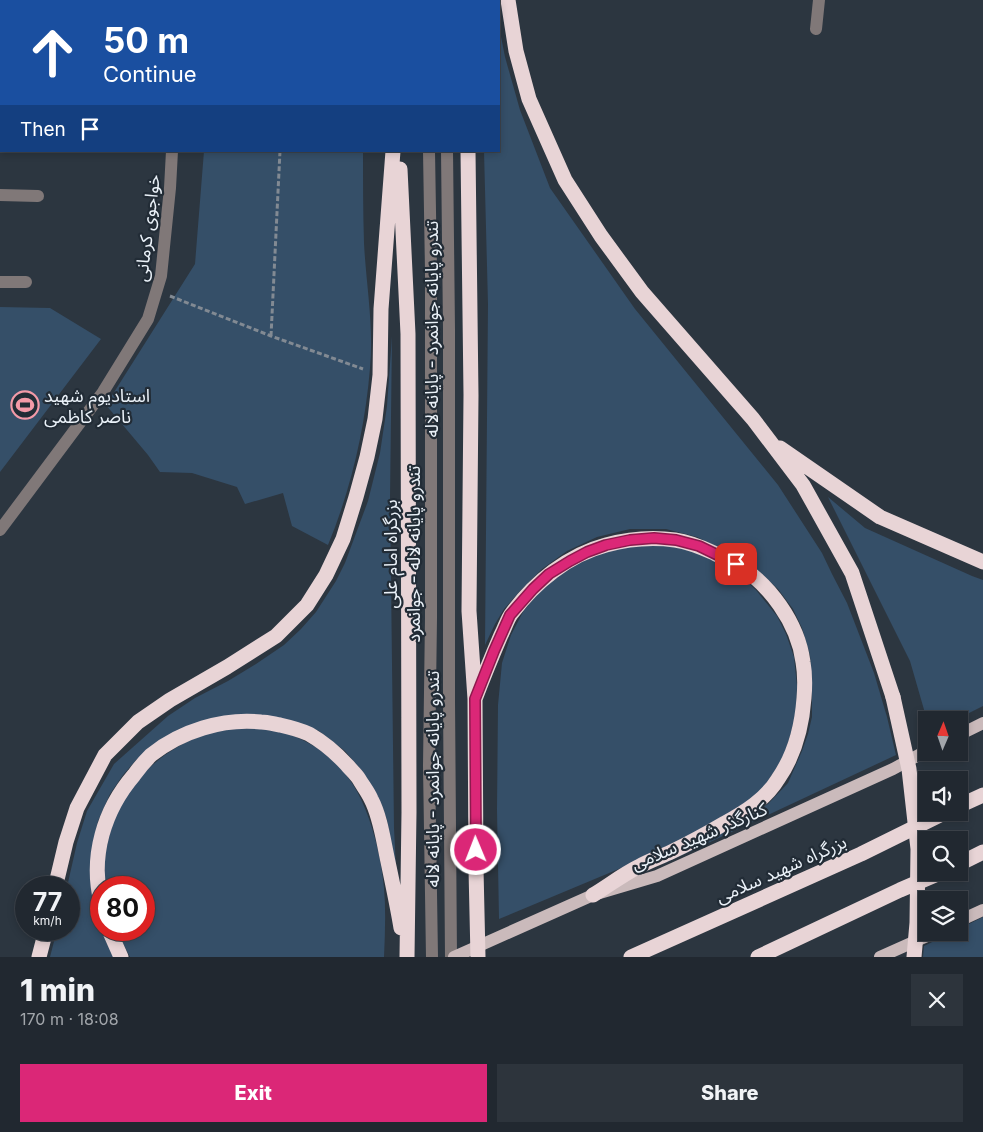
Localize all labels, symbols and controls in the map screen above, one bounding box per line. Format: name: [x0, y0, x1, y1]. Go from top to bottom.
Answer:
text: 50 m: [103, 19, 189, 61]
icon: ahead: [20, 20, 85, 85]
text: Continue: [103, 61, 197, 87]
icon: arrive: [76, 115, 104, 143]
text: Then: [20, 118, 66, 141]
street label: خواجوی کرمانی: [130, 173, 165, 283]
street label: تندرو پایانه جوانمرد - پایانه لاله: [421, 221, 443, 437]
place label: استادیوم شهید ناصر کاظمی: [44, 385, 150, 428]
sports icon: استادیوم شهید ناصر کاظمی: [10, 390, 40, 420]
street label: تندرو پایانه لاله - جوانمرد: [403, 466, 425, 642]
street label: بزرگراه امام علی: [380, 499, 405, 609]
pin: [715, 543, 757, 585]
icon: arrive: [722, 550, 750, 578]
street label: تندرو پایانه جوانمرد - پایانه لاله: [422, 671, 444, 887]
north arrow: [918, 711, 968, 761]
map controls: [918, 711, 968, 941]
button: sound: [918, 771, 968, 821]
street label: کنارگذر شهید سلامی: [628, 798, 771, 875]
position arrow: [449, 823, 501, 875]
street label: بزرگراه شهید سلامی: [712, 831, 850, 908]
button: search: [918, 831, 968, 881]
speed limit sign: 80: [90, 876, 155, 941]
text: 77: [33, 887, 62, 917]
button: layers: [918, 891, 968, 941]
text: km/h: [33, 913, 62, 928]
text: 1 min: [20, 972, 95, 1008]
button: close: [911, 974, 963, 1026]
text: 170 m · 18:08: [20, 1009, 119, 1029]
button: Exit: [20, 1064, 487, 1122]
button: Share: [497, 1064, 963, 1122]

